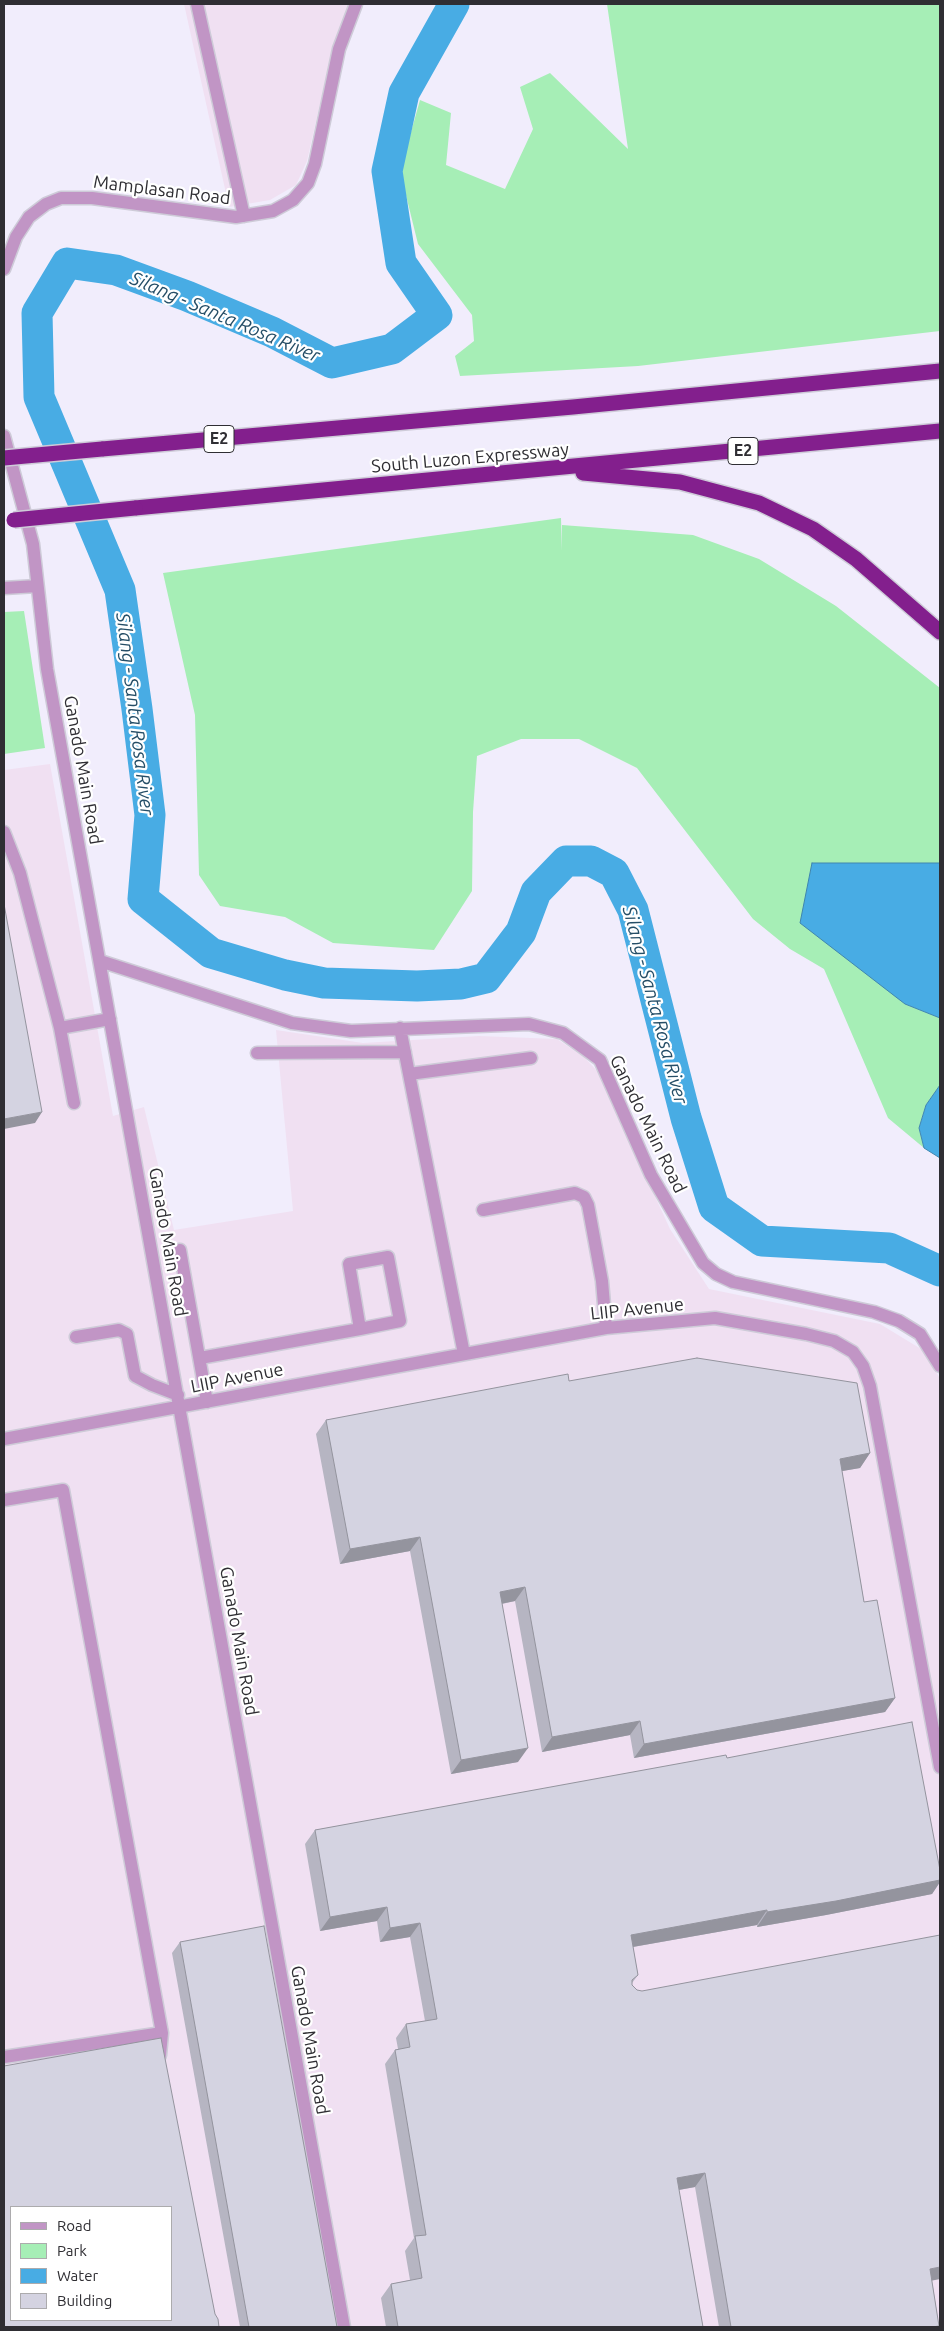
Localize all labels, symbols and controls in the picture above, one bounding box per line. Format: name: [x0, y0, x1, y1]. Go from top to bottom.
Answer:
street label: Mamplasan Road: [92, 171, 232, 209]
water label: Silang - Santa Rosa River: [127, 267, 323, 367]
road number: E2: [204, 426, 234, 452]
road number: E2: [728, 438, 758, 464]
street label: South Luzon Expressway: [370, 439, 570, 477]
water label: Silang - Santa Rosa River: [111, 611, 159, 817]
street label: Ganado Main Road: [59, 694, 107, 846]
water label: Silang - Santa Rosa River: [618, 904, 692, 1106]
street label: Ganado Main Road: [605, 1051, 691, 1197]
street label: Ganado Main Road: [144, 1166, 192, 1318]
street label: LIIP Avenue: [589, 1293, 685, 1325]
street label: LIIP Avenue: [189, 1358, 285, 1398]
street label: Ganado Main Road: [215, 1565, 263, 1717]
street label: Ganado Main Road: [286, 1964, 334, 2116]
legend: [10, 2206, 172, 2321]
text: Road: [57, 2217, 92, 2234]
text: Park: [57, 2242, 87, 2259]
text: Water: [57, 2267, 98, 2284]
text: Building: [57, 2292, 112, 2309]

